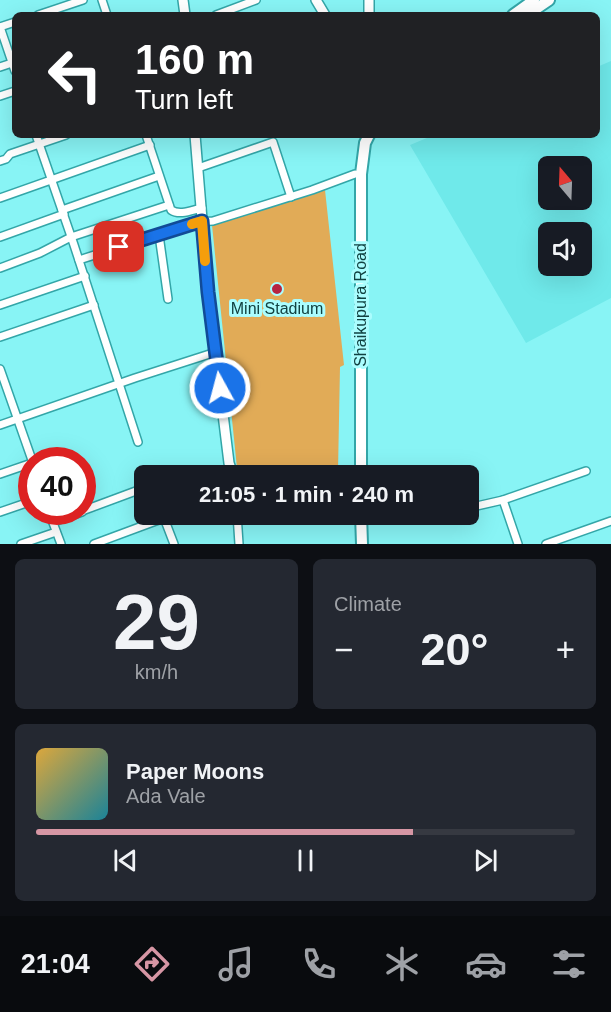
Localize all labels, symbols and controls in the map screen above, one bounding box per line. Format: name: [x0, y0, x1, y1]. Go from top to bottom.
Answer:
icon: left: [36, 36, 114, 114]
text: 160 m: [135, 36, 254, 83]
text: Turn left: [135, 85, 233, 115]
north arrow: [538, 156, 592, 210]
map controls: [538, 156, 592, 276]
pin: [93, 221, 144, 272]
button: sound: [538, 222, 592, 276]
icon: arrive: [102, 230, 135, 263]
street label: Shaikupura Road: [352, 243, 369, 367]
marker: Mini Stadium: [270, 282, 284, 296]
place label: Mini Stadium: [231, 300, 323, 317]
position arrow: [188, 356, 252, 420]
speed limit sign: 40: [18, 447, 96, 525]
text: 21:05 · 1 min · 240 m: [199, 482, 414, 507]
text: 29: [113, 578, 200, 666]
text: Climate: [334, 593, 402, 615]
text: 20°: [420, 624, 489, 675]
text: −: [334, 631, 353, 668]
text: +: [556, 631, 575, 668]
text: km/h: [135, 661, 178, 683]
text: Paper Moons: [126, 759, 264, 784]
text: Ada Vale: [126, 785, 206, 807]
icon: previous: [109, 844, 142, 877]
icon: pause: [289, 844, 322, 877]
icon: next: [469, 844, 502, 877]
icon: directions: [131, 943, 173, 985]
icon: music: [215, 943, 257, 985]
icon: phone: [298, 943, 340, 985]
icon: climate: [381, 943, 423, 985]
icon: car: [465, 943, 507, 985]
icon: filters: [548, 943, 590, 985]
text: 21:04: [21, 949, 90, 979]

